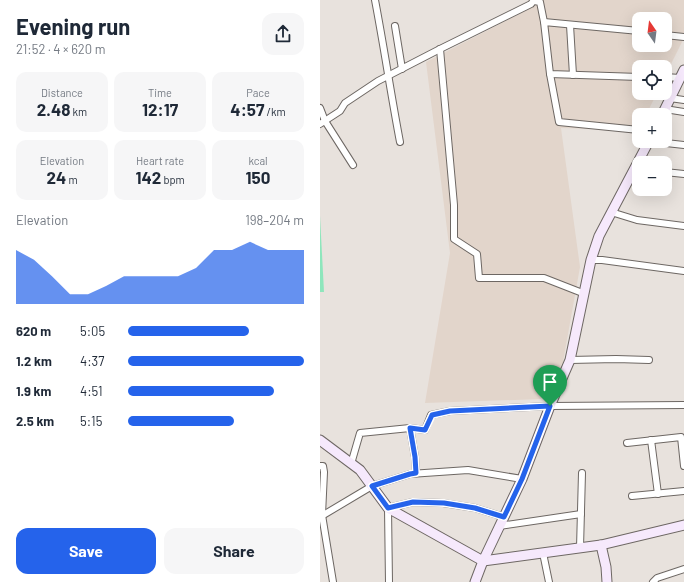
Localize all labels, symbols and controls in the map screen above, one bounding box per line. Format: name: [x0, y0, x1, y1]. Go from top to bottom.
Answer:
north arrow: [632, 12, 672, 52]
map controls: [632, 12, 672, 196]
text: Evening run: [16, 13, 130, 39]
button: share: [262, 13, 304, 55]
text: 21:52 · 4 × 620 m: [16, 41, 106, 57]
button: locate: [632, 60, 672, 100]
text: Distance: [41, 86, 83, 99]
text: Time: [148, 86, 172, 99]
text: Pace: [246, 86, 270, 99]
text: 2.48: [37, 99, 70, 119]
text: 12:17: [142, 99, 178, 119]
text: 4:57: [230, 99, 264, 119]
text: km: [70, 105, 87, 118]
text: /km: [264, 105, 286, 118]
button: +: [632, 108, 672, 148]
text: Elevation: [40, 154, 84, 167]
text: Heart rate: [136, 154, 184, 167]
text: kcal: [248, 154, 268, 167]
button: −: [632, 156, 672, 196]
text: 24: [46, 167, 66, 187]
text: 142: [135, 167, 161, 187]
text: 150: [246, 167, 270, 187]
text: m: [66, 173, 78, 186]
text: bpm: [161, 173, 185, 186]
text: Elevation: [16, 212, 68, 228]
text: 198–204 m: [245, 212, 304, 228]
text: 620 m: [16, 323, 51, 339]
text: 5:05: [80, 323, 105, 339]
text: 1.2 km: [16, 353, 52, 369]
text: 4:37: [80, 353, 104, 369]
pin: [533, 365, 567, 406]
icon: arrive: [539, 371, 561, 393]
text: 1.9 km: [16, 383, 51, 399]
text: 4:51: [80, 383, 102, 399]
text: 2.5 km: [16, 413, 54, 429]
text: 5:15: [80, 413, 102, 429]
button: Save: [16, 528, 156, 574]
button: Share: [164, 528, 304, 574]

